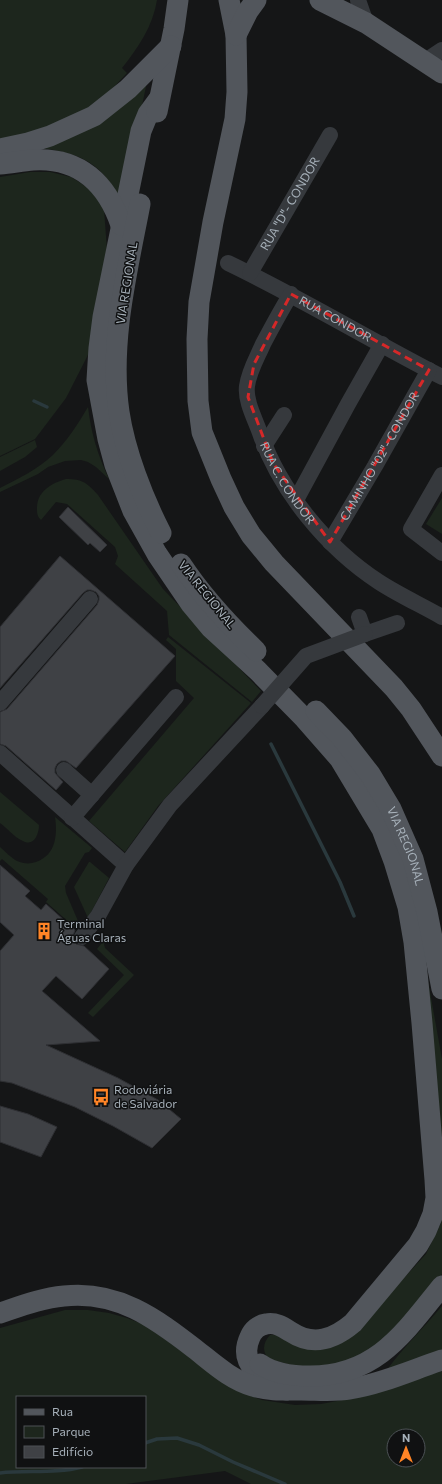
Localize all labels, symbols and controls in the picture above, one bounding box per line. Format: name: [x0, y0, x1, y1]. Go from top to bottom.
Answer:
street label: RUA "D"- CONDOR: [257, 154, 322, 253]
street label: VIA REGIONAL: [113, 240, 139, 325]
street label: RUA CONDOR: [297, 293, 374, 344]
street label: CAMINHO "02"- CONDOR: [336, 389, 421, 523]
street label: RUA C. CONDOR: [258, 440, 319, 526]
street label: VIA REGIONAL: [176, 558, 240, 631]
street label: VIA REGIONAL: [385, 804, 428, 887]
place label: Terminal Águas Claras: [57, 916, 126, 944]
building icon: Terminal Águas Claras: [34, 921, 54, 941]
place label: Rodoviária de Salvador: [114, 1082, 177, 1110]
bus stop icon: Rodoviária de Salvador: [91, 1087, 111, 1107]
legend: [16, 1396, 146, 1468]
text: Rua: [52, 1404, 73, 1418]
text: Parque: [52, 1424, 90, 1438]
north arrow: [386, 1428, 426, 1468]
text: N: [402, 1431, 410, 1444]
text: Edifício: [52, 1444, 93, 1458]

